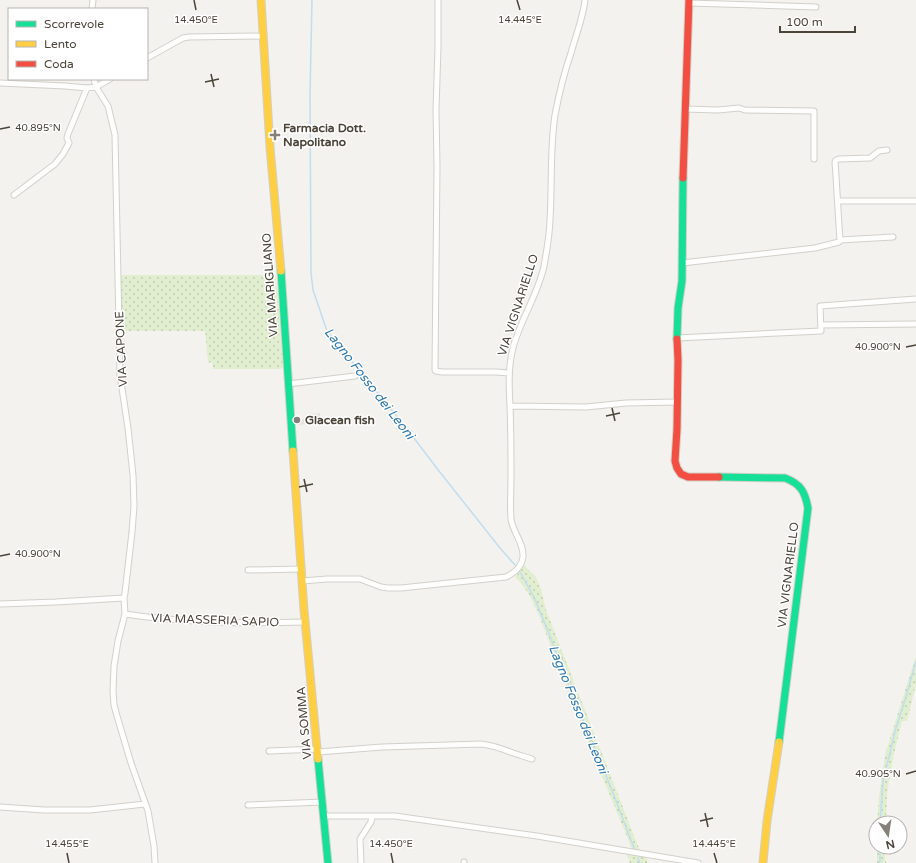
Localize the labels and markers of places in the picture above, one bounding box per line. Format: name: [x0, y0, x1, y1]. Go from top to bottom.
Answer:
place label: Farmacia Dott. Napolitano: [283, 121, 366, 150]
marker: Farmacia Dott. Napolitano: [270, 130, 280, 140]
place label: Glacean fish: [305, 413, 375, 427]
marker: Glacean fish: [292, 415, 302, 425]

